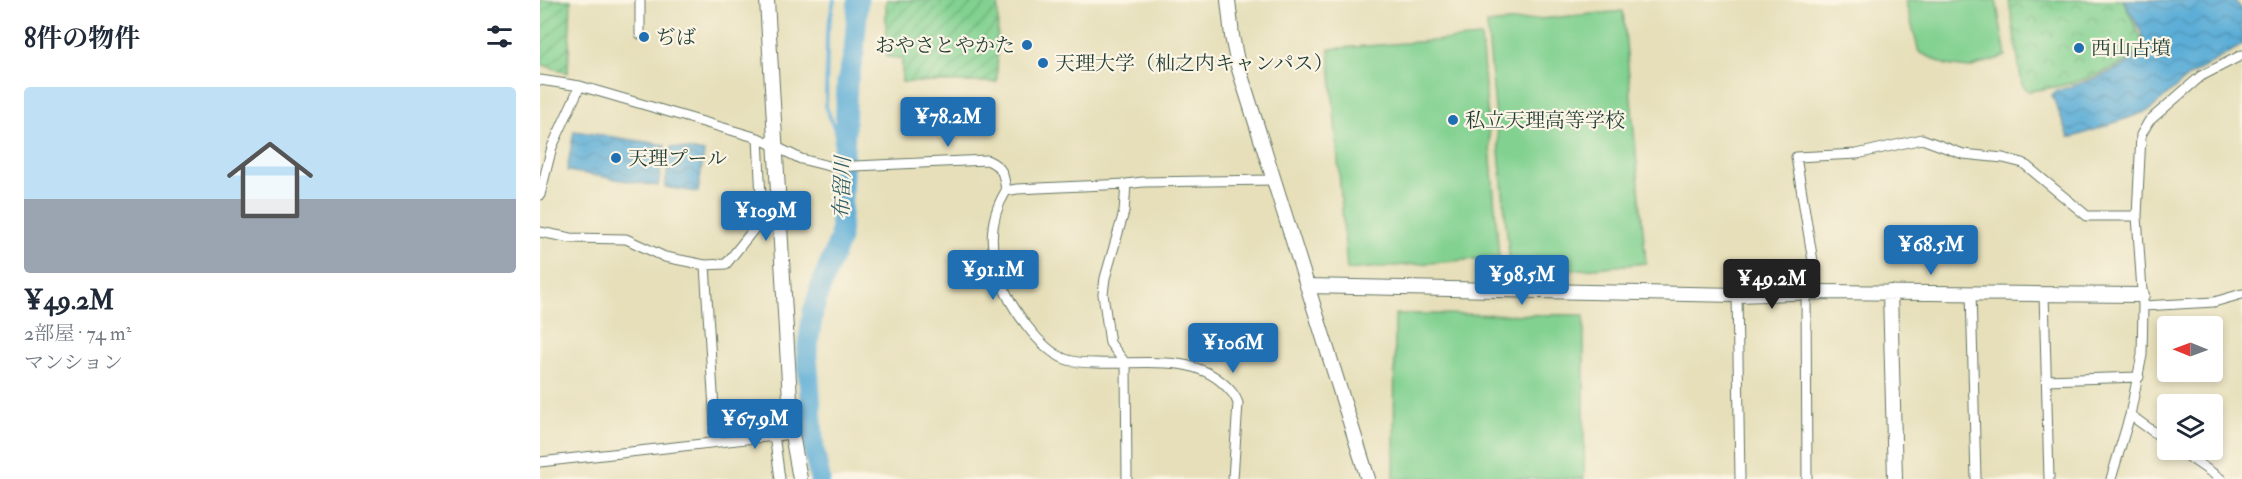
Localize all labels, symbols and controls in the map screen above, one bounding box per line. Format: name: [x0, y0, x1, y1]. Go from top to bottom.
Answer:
icon: filters: [483, 20, 516, 53]
text: 8件の物件: [24, 23, 140, 55]
place label: ぢば: [656, 25, 696, 50]
marker: ぢば: [637, 30, 651, 44]
place label: おやさとやかた: [875, 33, 1015, 58]
place label: 西山古墳: [2091, 36, 2171, 61]
marker: おやさとやかた: [1020, 38, 1034, 52]
marker: 西山古墳: [2072, 41, 2086, 55]
place label: 天理大学（杣之内キャンパス）: [1055, 51, 1334, 76]
marker: 天理大学（杣之内キャンパス）: [1036, 56, 1050, 70]
pin: ¥78.2M: [899, 97, 997, 148]
text: ¥78.2M: [915, 104, 981, 129]
place label: 私立天理高等学校: [1465, 108, 1625, 133]
marker: 私立天理高等学校: [1446, 113, 1460, 127]
icon: home: [216, 126, 324, 234]
place label: 天理プール: [628, 146, 727, 171]
marker: 天理プール: [609, 151, 623, 165]
water label: 布留川: [828, 154, 857, 220]
pin: ¥109M: [724, 191, 808, 242]
text: ¥109M: [735, 198, 797, 223]
pin: ¥68.5M: [1882, 225, 1980, 276]
text: ¥68.5M: [1898, 232, 1964, 257]
pin: ¥91.1M: [944, 250, 1042, 301]
pin: ¥98.5M: [1473, 255, 1571, 306]
text: ¥91.1M: [962, 257, 1024, 282]
pin: ¥49.2M: [1723, 259, 1821, 310]
text: ¥98.5M: [1489, 262, 1555, 287]
text: ¥49.2M: [1737, 266, 1807, 291]
text: ¥49.2M: [24, 285, 114, 317]
north arrow: [2157, 316, 2223, 382]
map controls: [2157, 316, 2223, 460]
text: 2部屋 · 74 m²: [24, 321, 131, 346]
pin: ¥106M: [1191, 323, 1275, 374]
text: ¥106M: [1202, 330, 1264, 355]
text: マンション: [24, 350, 123, 375]
button: layers: [2157, 394, 2223, 460]
pin: ¥67.9M: [706, 399, 804, 450]
text: ¥67.9M: [721, 406, 789, 431]

